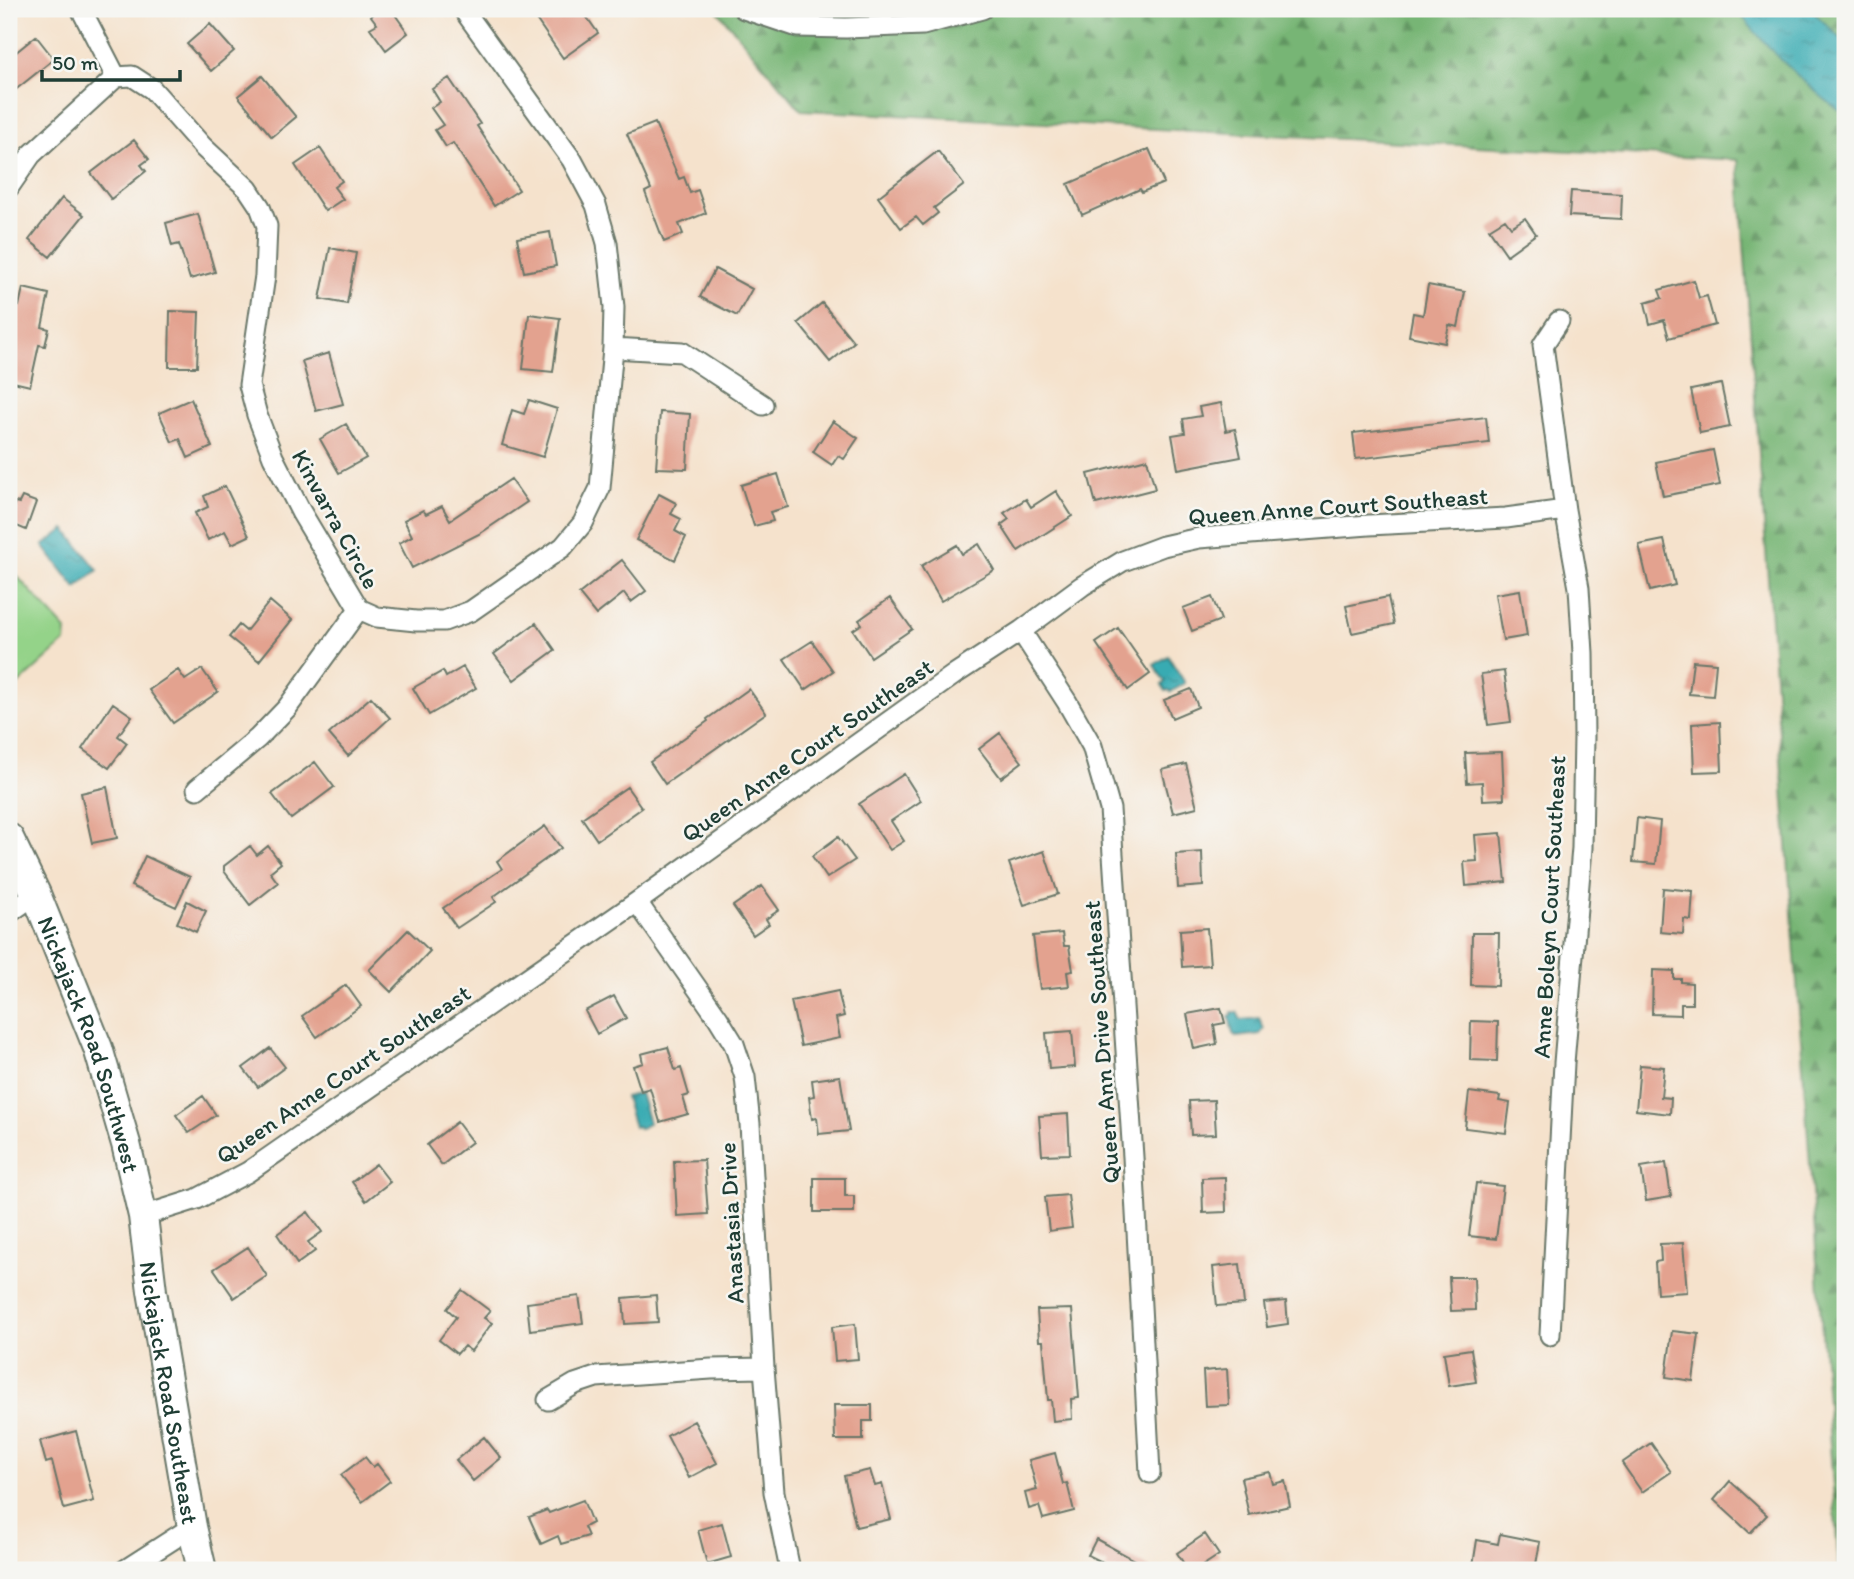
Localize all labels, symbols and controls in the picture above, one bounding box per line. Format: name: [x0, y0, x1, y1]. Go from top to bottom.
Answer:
scale bar: [42, 38, 180, 82]
text: 50 m: [52, 50, 99, 75]
street label: Kinvarra Circle: [286, 444, 386, 594]
street label: Queen Anne Court Southeast: [1187, 481, 1489, 531]
street label: Queen Anne Court Southeast: [676, 652, 938, 848]
street label: Anne Boleyn Court Southeast: [1527, 755, 1571, 1059]
street label: Queen Ann Drive Southeast: [1077, 899, 1125, 1185]
street label: Nickajack Road Southwest: [32, 912, 147, 1175]
street label: Queen Anne Court Southeast: [210, 978, 476, 1170]
street label: Anastasia Drive: [712, 1142, 750, 1304]
street label: Nickajack Road Southeast: [134, 1260, 206, 1526]

